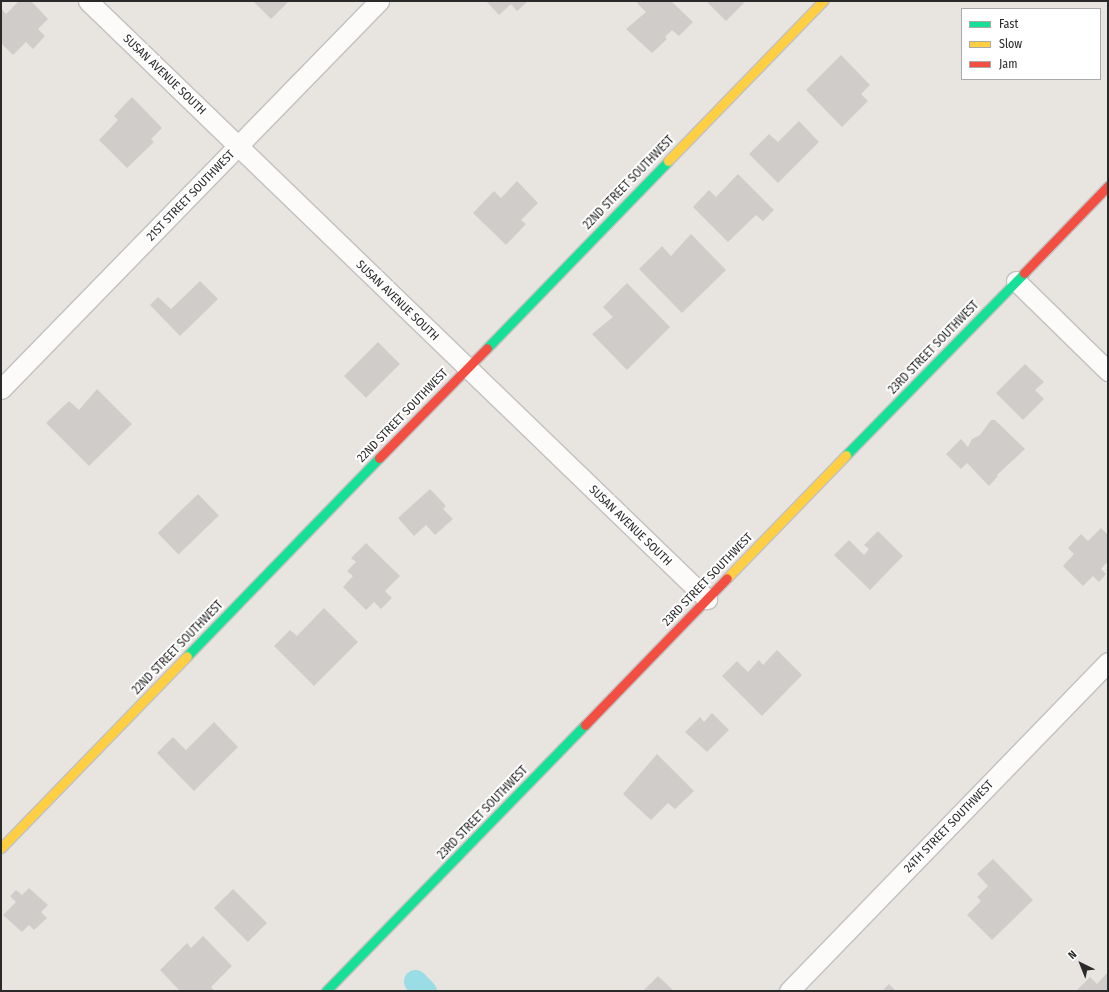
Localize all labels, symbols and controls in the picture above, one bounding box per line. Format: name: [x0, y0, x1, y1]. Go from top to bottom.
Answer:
legend: [961, 8, 1101, 80]
text: Fast: [999, 17, 1018, 31]
street label: SUSAN AVENUE SOUTH: [120, 32, 208, 118]
text: Slow: [999, 37, 1022, 51]
text: Jam: [999, 57, 1017, 71]
street label: 22ND STREET SOUTHWEST: [581, 133, 677, 233]
street label: 21ST STREET SOUTHWEST: [144, 148, 238, 244]
street label: SUSAN AVENUE SOUTH: [353, 258, 441, 344]
street label: 23RD STREET SOUTHWEST: [886, 299, 982, 397]
street label: 22ND STREET SOUTHWEST: [355, 366, 451, 466]
street label: SUSAN AVENUE SOUTH: [586, 483, 674, 569]
street label: 23RD STREET SOUTHWEST: [660, 531, 756, 629]
street label: 22ND STREET SOUTHWEST: [130, 598, 226, 698]
street label: 23RD STREET SOUTHWEST: [435, 764, 531, 862]
street label: 24TH STREET SOUTHWEST: [901, 778, 997, 876]
north arrow: [1061, 944, 1101, 984]
text: N: [1066, 948, 1079, 962]

